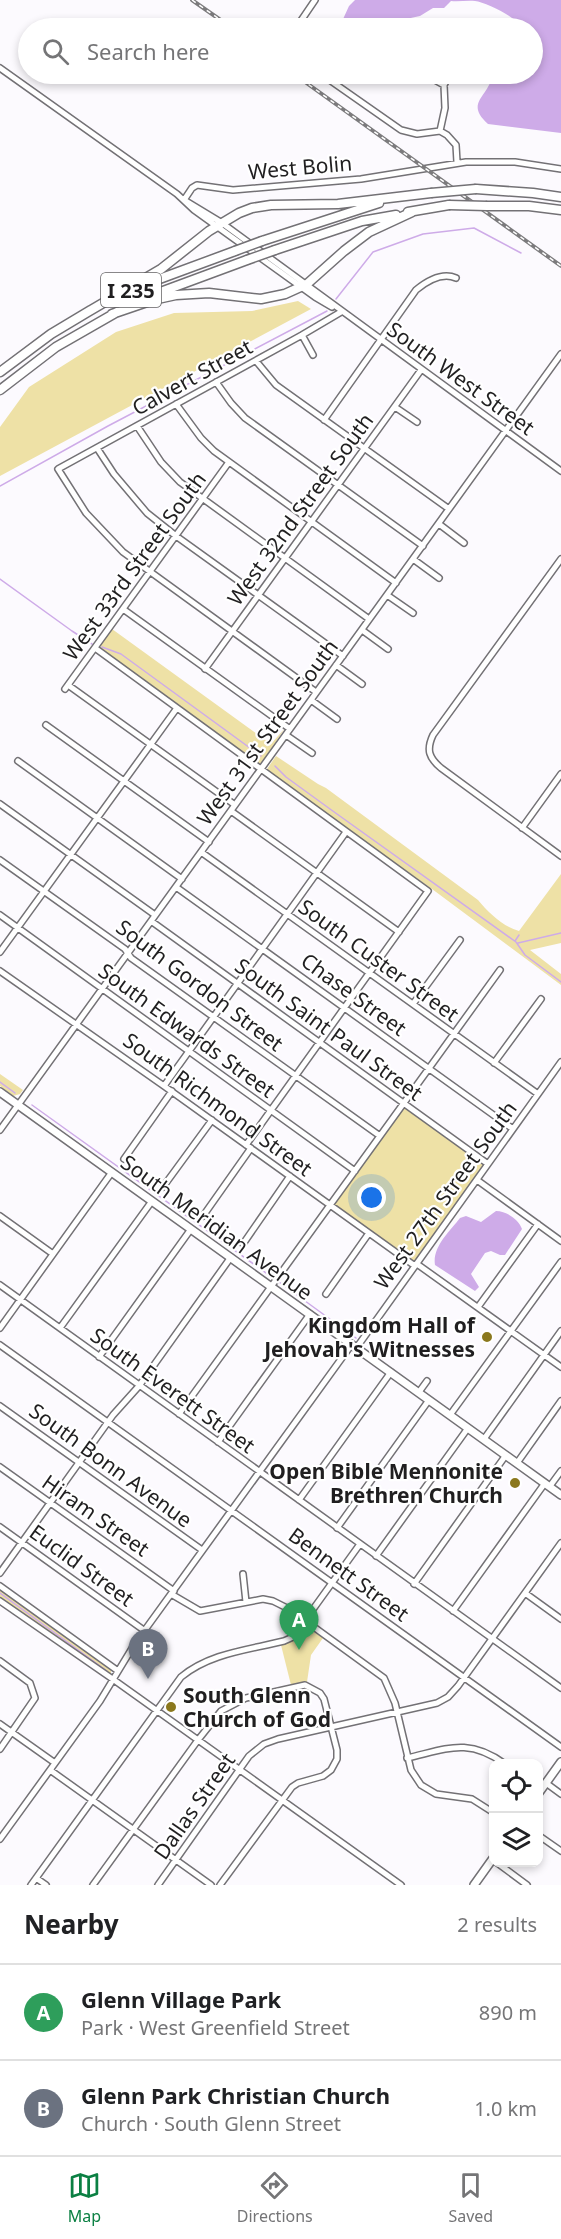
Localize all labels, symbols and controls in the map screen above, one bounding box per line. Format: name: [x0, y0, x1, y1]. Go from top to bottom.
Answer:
search box: [18, 18, 543, 84]
icon: search: [39, 35, 72, 68]
text: Search here: [87, 36, 209, 66]
street label: West Bolin: [247, 149, 353, 185]
road number: I 235: [101, 273, 161, 307]
street label: South West Street: [382, 315, 541, 441]
street label: Calvert Street: [127, 332, 257, 422]
street label: West 32nd Street South: [221, 407, 379, 611]
street label: West 33rd Street South: [56, 466, 212, 666]
street label: West 31st Street South: [190, 634, 344, 830]
street label: South Custer Street: [293, 892, 465, 1028]
street label: South Gordon Street: [111, 913, 289, 1057]
street label: Chase Street: [296, 946, 413, 1042]
street label: South Saint Paul Street: [230, 952, 429, 1107]
street label: South Edwards Street: [93, 957, 281, 1104]
street label: South Richmond Street: [118, 1026, 318, 1182]
street label: West 27th Street South: [367, 1095, 523, 1295]
street label: South Meridian Avenue: [116, 1148, 318, 1306]
your location: [357, 1183, 386, 1212]
place label: Kingdom Hall of Jehovah's Witnesses: [262, 1311, 477, 1363]
street label: South Everett Street: [85, 1321, 261, 1459]
marker: Kingdom Hall of Jehovah's Witnesses: [480, 1330, 494, 1344]
street label: South Bonn Avenue: [24, 1396, 198, 1534]
place label: Open Bible Mennonite Brethren Church: [269, 1457, 503, 1509]
street label: Hiram Street: [37, 1468, 155, 1562]
marker: Open Bible Mennonite Brethren Church: [508, 1476, 522, 1490]
street label: Euclid Street: [24, 1518, 140, 1613]
street label: Bennett Street: [283, 1521, 415, 1627]
pin: A: [280, 1600, 318, 1650]
pin: B: [128, 1630, 168, 1679]
place label: South Glenn Church of God: [183, 1681, 331, 1733]
marker: South Glenn Church of God: [164, 1700, 178, 1714]
street label: Dallas Street: [147, 1747, 241, 1865]
map controls: [489, 1759, 543, 1867]
button: locate: [489, 1759, 543, 1813]
button: layers: [489, 1813, 543, 1867]
text: Nearby: [24, 1906, 119, 1942]
text: 2 results: [457, 1911, 537, 1938]
text: Glenn Village Park: [81, 1984, 281, 2014]
text: A: [37, 1999, 50, 2026]
text: 890 m: [479, 1999, 537, 2026]
text: Park · West Greenfield Street: [81, 2014, 350, 2041]
text: Glenn Park Christian Church: [81, 2080, 390, 2110]
text: B: [37, 2095, 50, 2122]
text: 1.0 km: [474, 2095, 537, 2122]
text: Church · South Glenn Street: [81, 2110, 341, 2137]
tab: Map: [68, 2169, 101, 2227]
tab: Directions: [237, 2169, 313, 2227]
tab: Saved: [448, 2169, 493, 2227]

